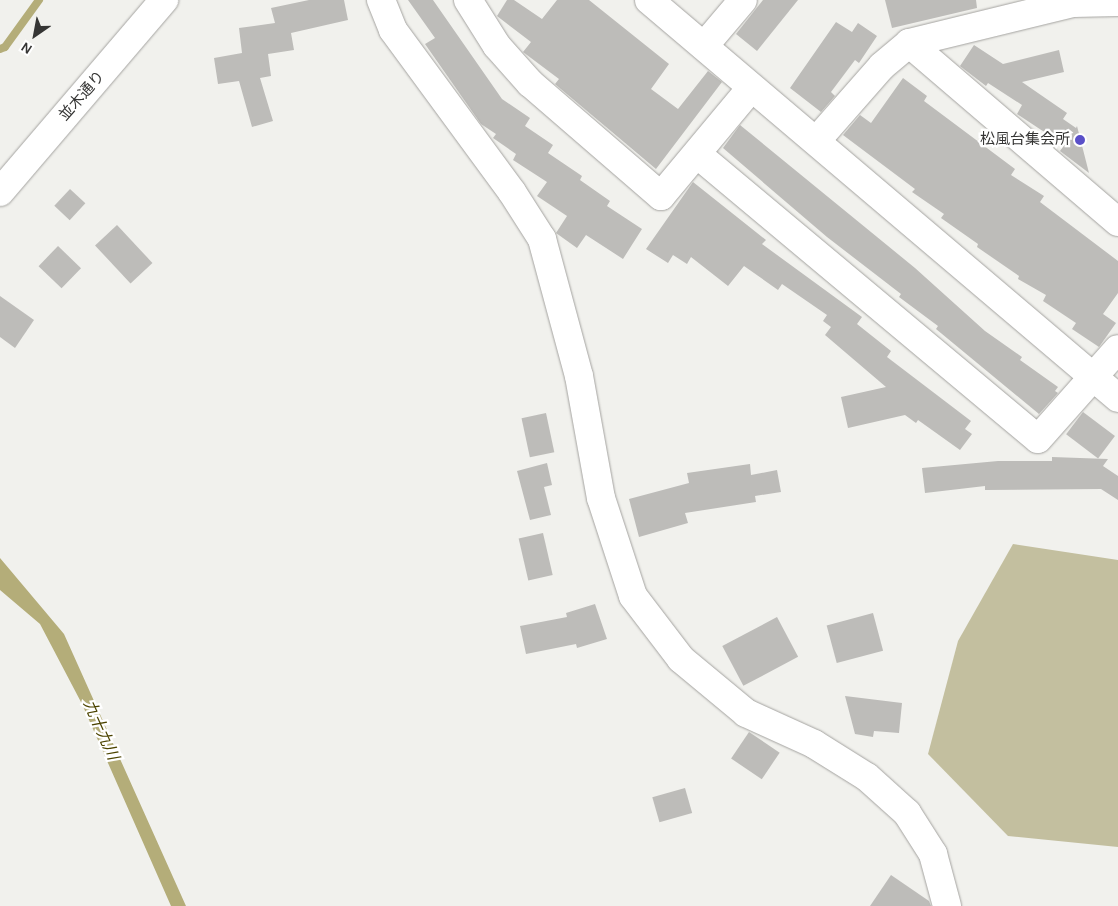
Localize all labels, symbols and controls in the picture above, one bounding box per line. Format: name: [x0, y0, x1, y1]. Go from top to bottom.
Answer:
north arrow: [10, 10, 60, 60]
text: N: [18, 38, 35, 58]
street label: 並木通り: [56, 67, 108, 125]
place label: 松風台集会所: [980, 131, 1070, 149]
marker: 松風台集会所: [1074, 134, 1086, 146]
water label: 九十九川: [79, 697, 123, 763]

